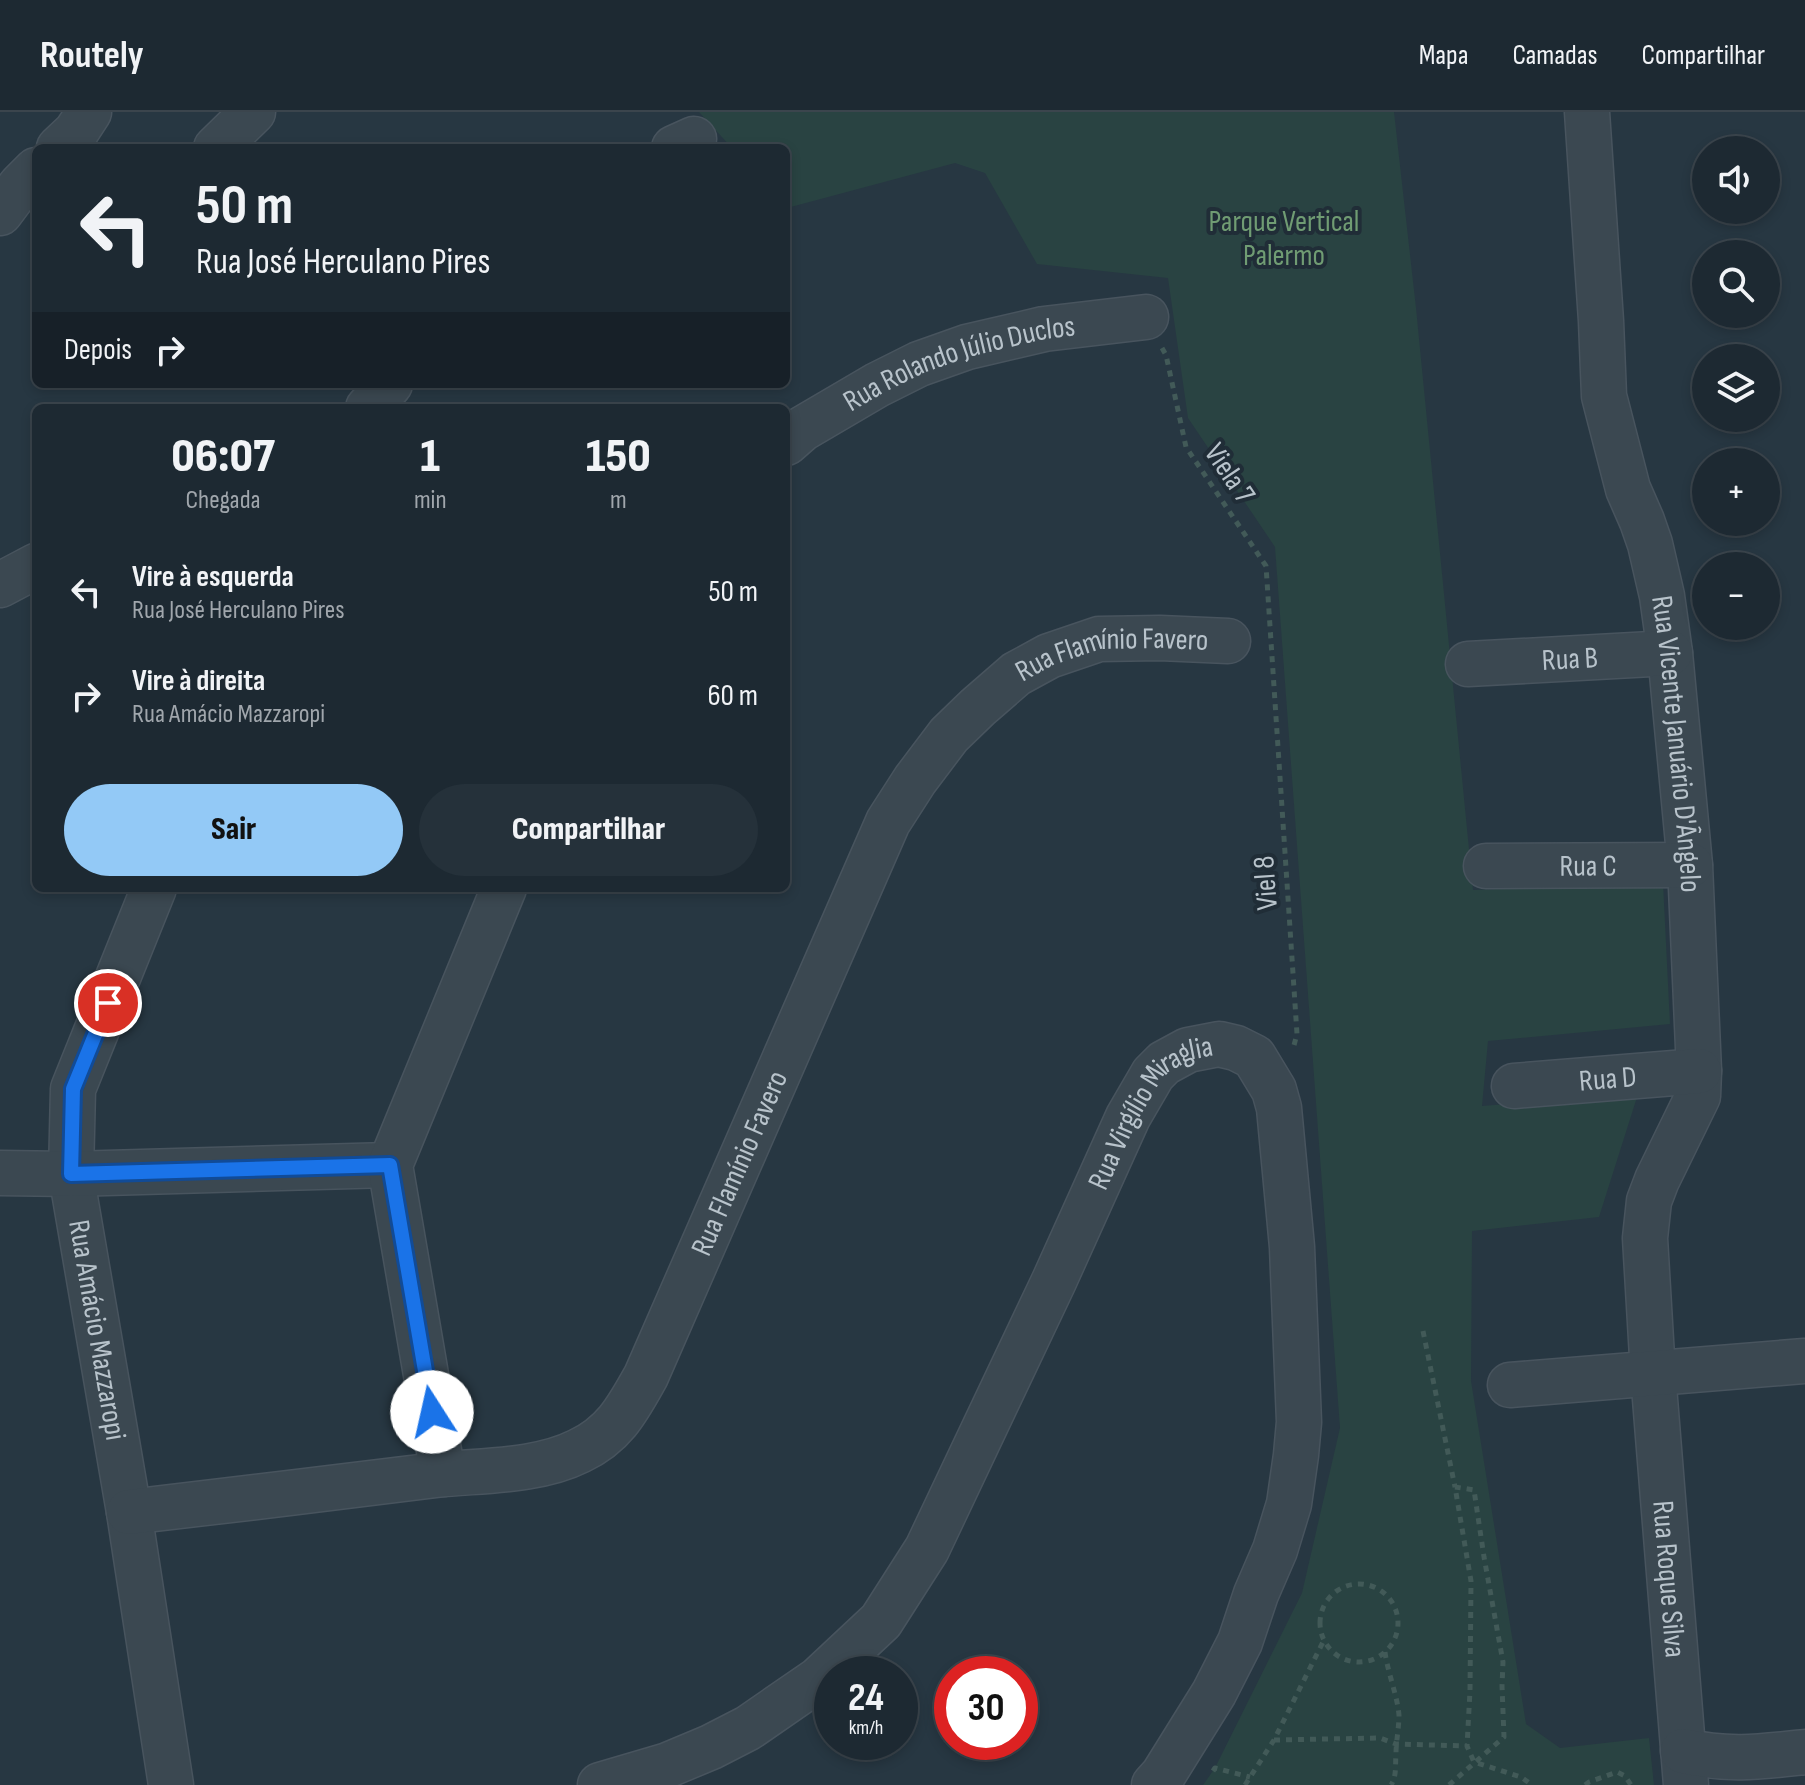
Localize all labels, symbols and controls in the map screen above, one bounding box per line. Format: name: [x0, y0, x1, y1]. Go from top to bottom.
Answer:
text: Routely: [40, 33, 144, 78]
text: Mapa: [1419, 39, 1468, 72]
text: Camadas: [1512, 39, 1598, 72]
text: Compartilhar: [1642, 39, 1765, 72]
map controls: [1692, 136, 1780, 640]
button: sound: [1692, 136, 1780, 224]
text: 50 m: [196, 173, 293, 240]
icon: left: [64, 176, 168, 280]
park label: Parque Vertical Palermo: [1209, 204, 1359, 274]
button: search: [1692, 240, 1780, 328]
text: Rua José Herculano Pires: [196, 241, 490, 284]
street label: Rua Rolando Júlio Duclos: [837, 308, 1077, 420]
icon: right: [148, 328, 192, 372]
text: Depois: [64, 332, 132, 368]
button: layers: [1692, 344, 1780, 432]
text: 06:07: [171, 428, 275, 485]
text: 1: [420, 428, 440, 485]
text: 150: [586, 428, 651, 485]
street label: Viela 7: [1196, 437, 1262, 511]
button: +: [1692, 448, 1780, 536]
text: Chegada: [185, 485, 260, 516]
text: min: [414, 485, 447, 516]
text: m: [610, 485, 627, 516]
button: −: [1692, 552, 1780, 640]
text: Vire à esquerda: [132, 559, 294, 595]
icon: left: [64, 570, 108, 614]
text: 50 m: [709, 574, 758, 610]
street label: Rua Vicente Januário D'Ângelo: [1643, 593, 1708, 893]
text: Rua José Herculano Pires: [132, 595, 345, 626]
street label: Rua Flamínio Favero: [1009, 621, 1209, 690]
street label: Rua B: [1541, 640, 1599, 679]
text: Vire à direita: [132, 663, 265, 699]
icon: right: [64, 674, 108, 718]
text: 60 m: [707, 678, 758, 714]
text: Rua Amácio Mazzaropi: [132, 699, 325, 730]
button: Sair: [64, 784, 403, 876]
button: Compartilhar: [419, 784, 758, 876]
street label: Rua C: [1559, 848, 1617, 885]
street label: Viel 8: [1246, 854, 1286, 911]
pin: [74, 969, 142, 1037]
icon: arrive: [86, 981, 130, 1025]
street label: Rua Virgílio Miraglia: [1081, 1029, 1216, 1196]
street label: Rua D: [1578, 1059, 1638, 1100]
street label: Rua Flamínio Favero: [684, 1066, 796, 1261]
street label: Rua Amácio Mazzaropi: [60, 1217, 133, 1443]
position arrow: [390, 1370, 474, 1454]
street label: Rua Roque Silva: [1644, 1499, 1693, 1659]
speed limit sign: 30: [934, 1656, 1038, 1760]
text: 24: [848, 1674, 884, 1722]
text: km/h: [849, 1716, 883, 1740]

